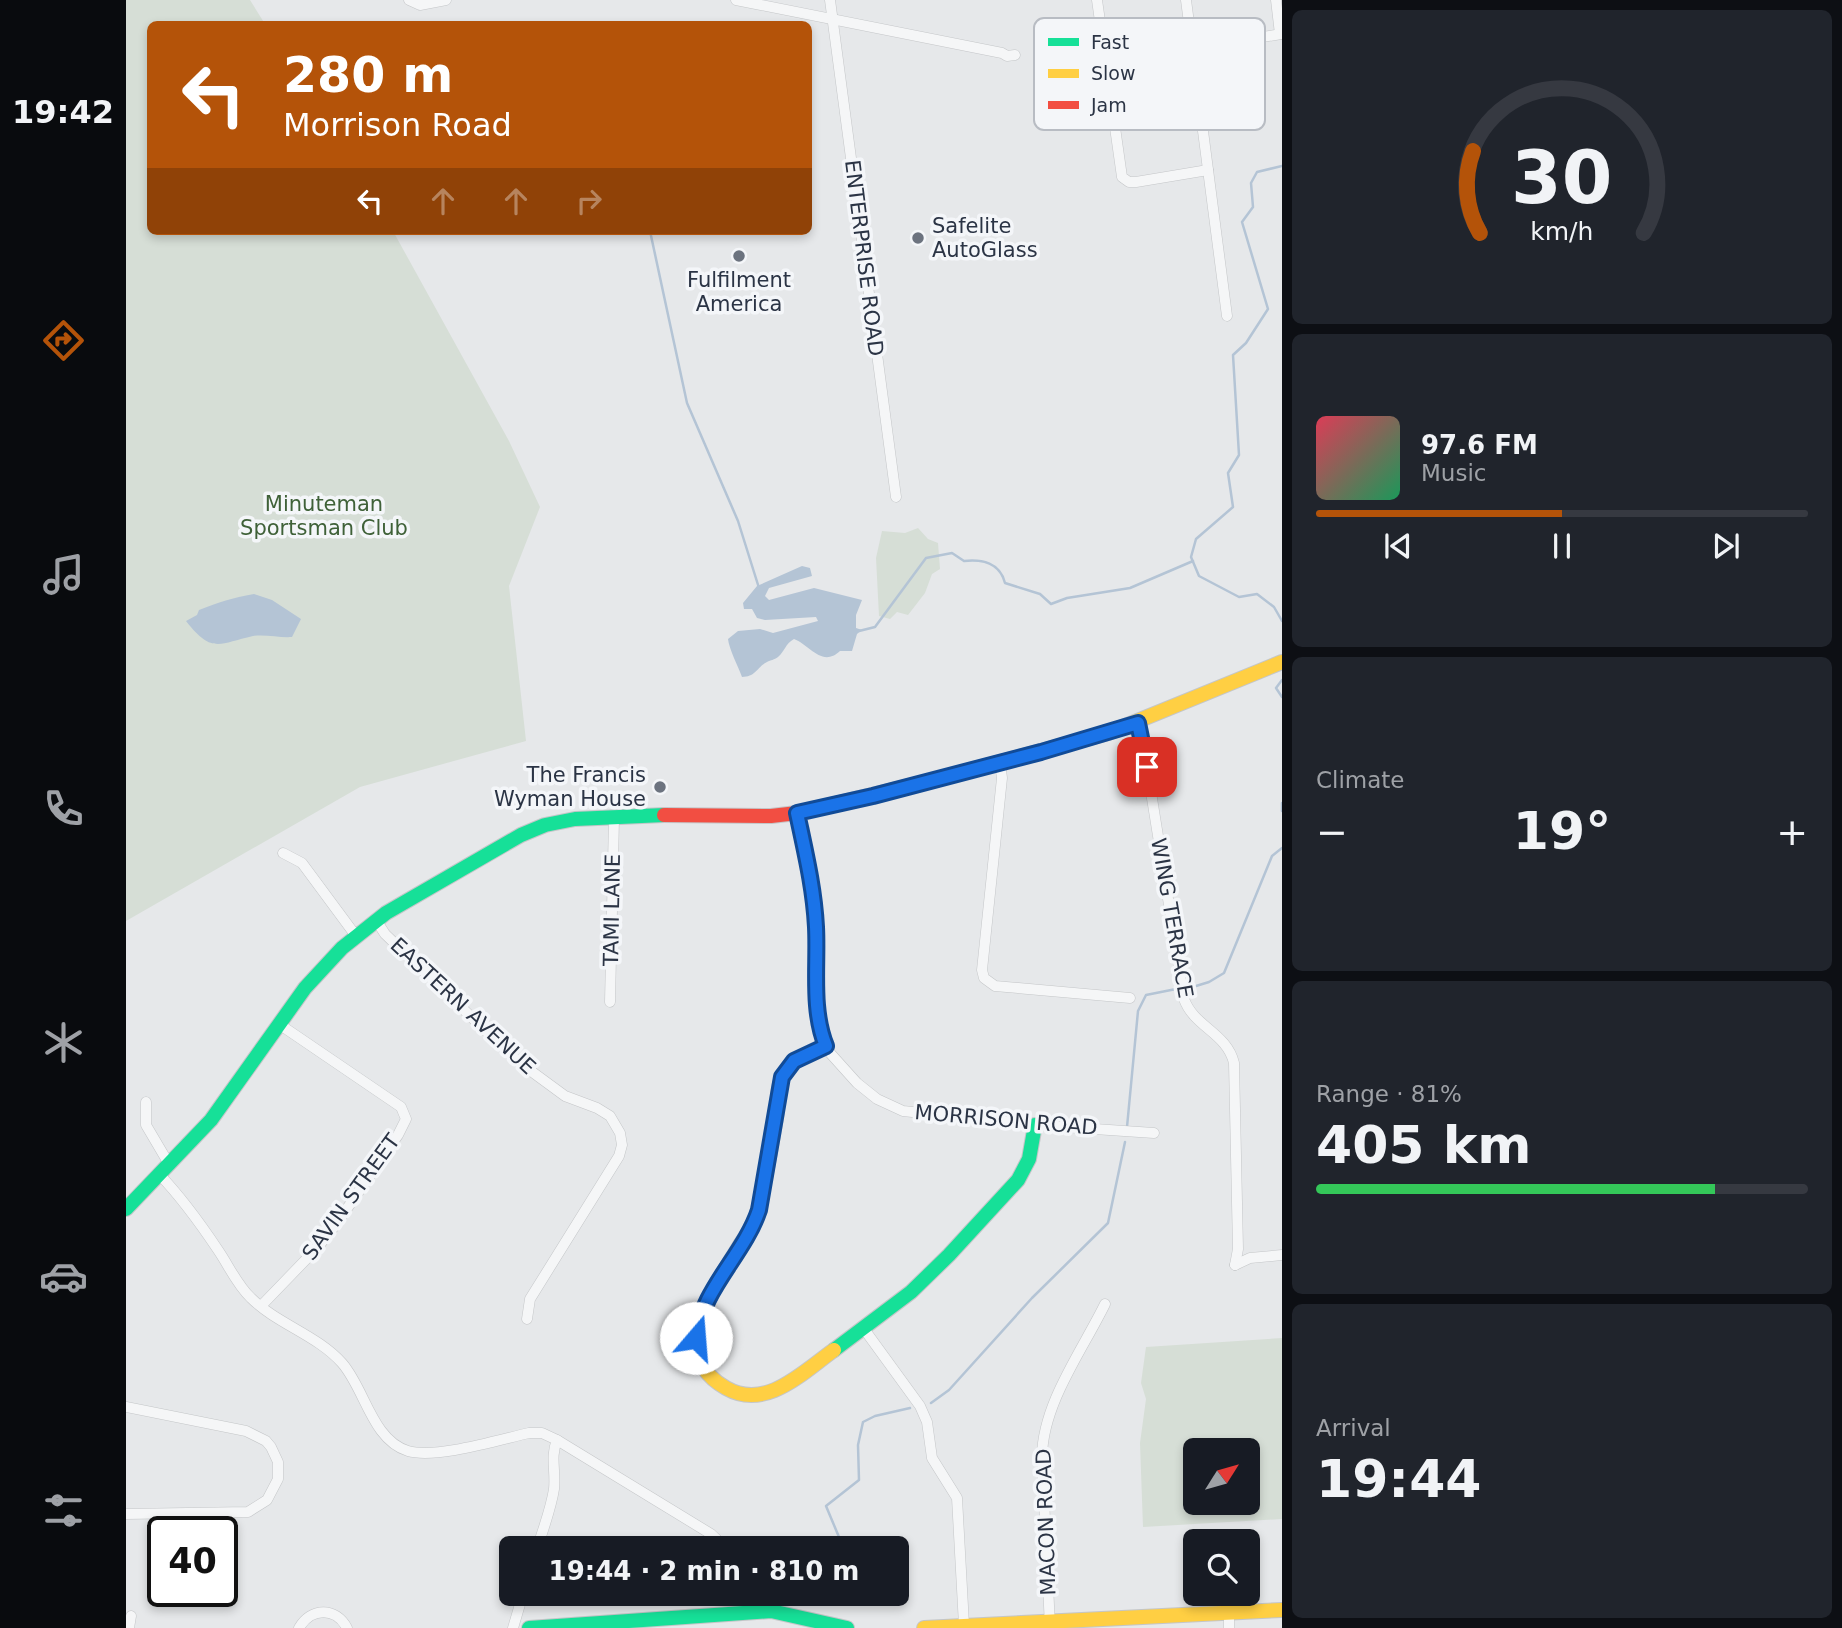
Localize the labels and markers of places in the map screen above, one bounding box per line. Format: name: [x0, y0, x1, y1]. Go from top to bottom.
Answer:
place label: Safelite AutoGlass: [932, 214, 1038, 262]
marker: Safelite AutoGlass: [910, 230, 926, 246]
marker: Fulfilment America: [731, 248, 747, 264]
place label: Fulfilment America: [687, 268, 791, 316]
pin: [1117, 737, 1177, 797]
place label: The Francis Wyman House: [494, 763, 646, 811]
marker: The Francis Wyman House: [652, 779, 668, 795]

